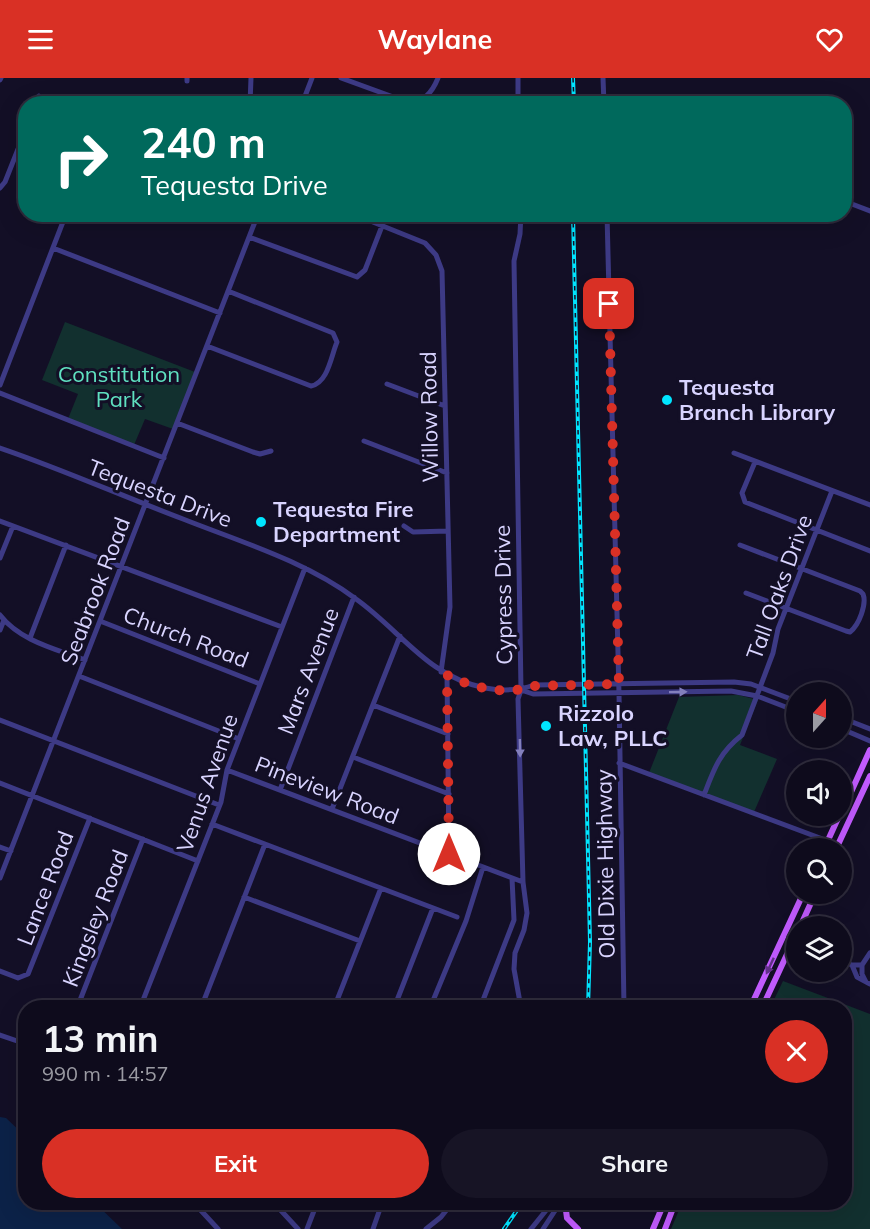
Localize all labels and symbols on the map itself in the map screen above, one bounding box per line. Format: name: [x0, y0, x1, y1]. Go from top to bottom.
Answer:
pin: [583, 278, 634, 329]
street label: Willow Road: [414, 351, 444, 483]
park label: Constitution Park: [58, 360, 180, 413]
place label: Tequesta Branch Library: [679, 373, 835, 426]
marker: Tequesta Branch Library: [660, 393, 674, 407]
street label: Tequesta Drive: [84, 453, 236, 533]
place label: Tequesta Fire Department: [273, 495, 414, 548]
street label: Tall Oaks Drive: [740, 511, 818, 663]
street label: Seabrook Road: [54, 513, 136, 669]
marker: Tequesta Fire Department: [254, 515, 268, 529]
street label: Cypress Drive: [488, 525, 518, 665]
street label: Church Road: [119, 600, 253, 674]
street label: Mars Avenue: [271, 604, 345, 738]
north arrow: [786, 682, 852, 748]
one-way arrow: [668, 687, 687, 697]
place label: Rizzolo Law, PLLC: [558, 699, 667, 752]
street label: Venus Avenue: [170, 710, 244, 856]
marker: Rizzolo Law, PLLC: [539, 719, 553, 733]
one-way arrow: [515, 739, 525, 758]
street label: Pineview Road: [251, 750, 403, 830]
street label: Old Dixie Highway: [589, 769, 621, 959]
position arrow: [417, 822, 481, 886]
street label: Lance Road: [10, 827, 80, 949]
street label: Kingsley Road: [56, 845, 134, 991]
one-way arrow: [765, 958, 774, 975]

